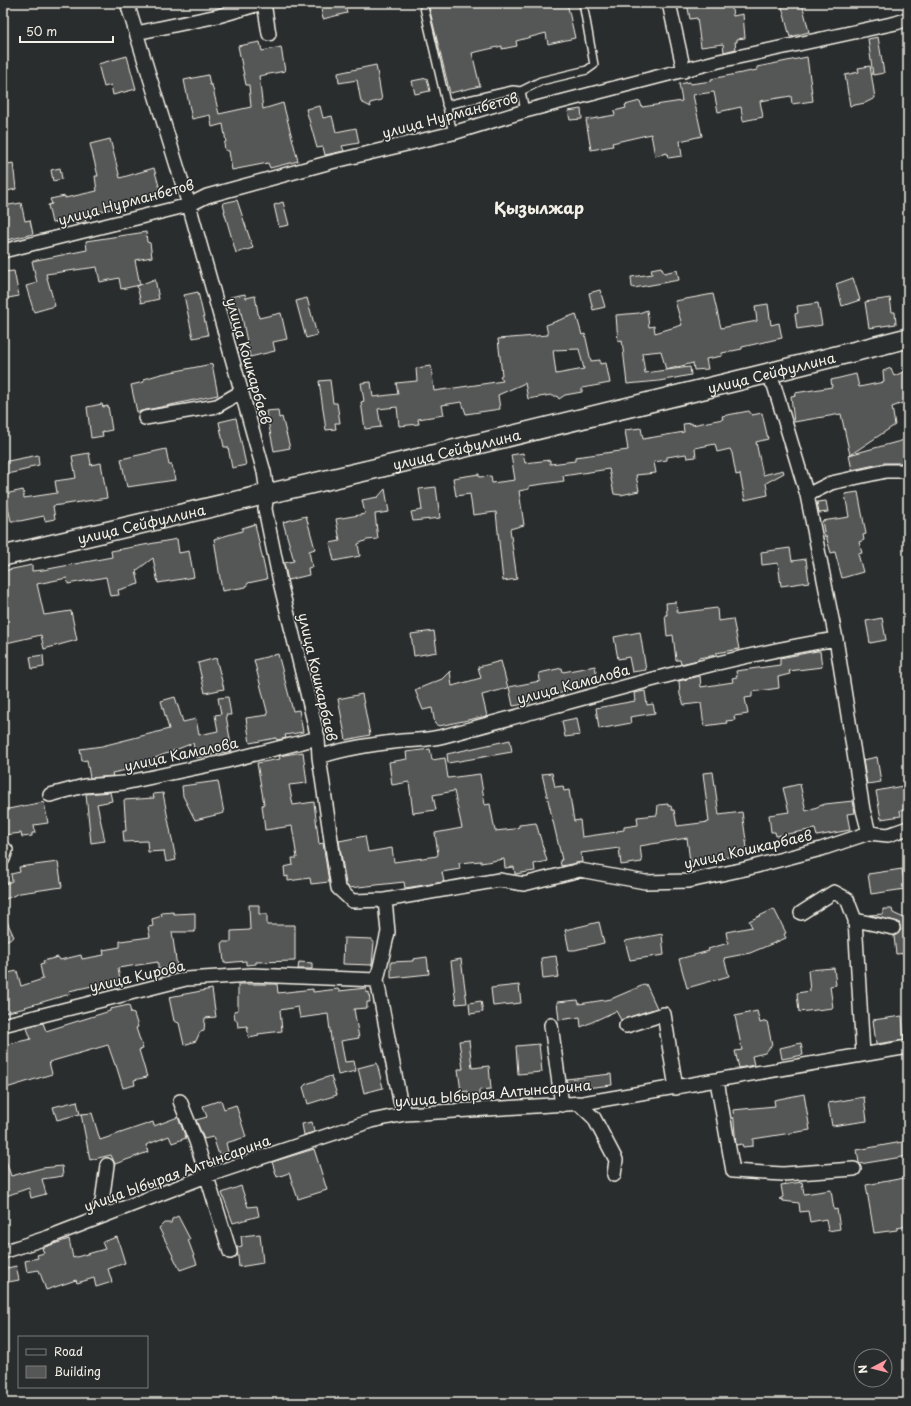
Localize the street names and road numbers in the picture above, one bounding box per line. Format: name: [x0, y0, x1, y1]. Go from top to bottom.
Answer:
street label: улица Нурманбетов: [380, 87, 520, 143]
street label: улица Нурманбетов: [56, 174, 196, 230]
street label: улица Кошкарбаев: [221, 295, 277, 427]
street label: улица Сейфуллина: [705, 346, 838, 398]
street label: улица Сейфуллина: [391, 423, 523, 475]
street label: улица Сейфуллина: [75, 498, 208, 549]
street label: улица Кошкарбаев: [293, 611, 343, 743]
street label: улица Камалова: [514, 659, 632, 709]
street label: улица Камалова: [122, 732, 240, 776]
street label: улица Кошкарбаев: [682, 824, 814, 874]
street label: улица Кирова: [87, 955, 187, 997]
street label: улица Ыбырая Алтынсарина: [394, 1074, 592, 1112]
street label: улица Ыбырая Алтынсарина: [81, 1129, 273, 1217]

